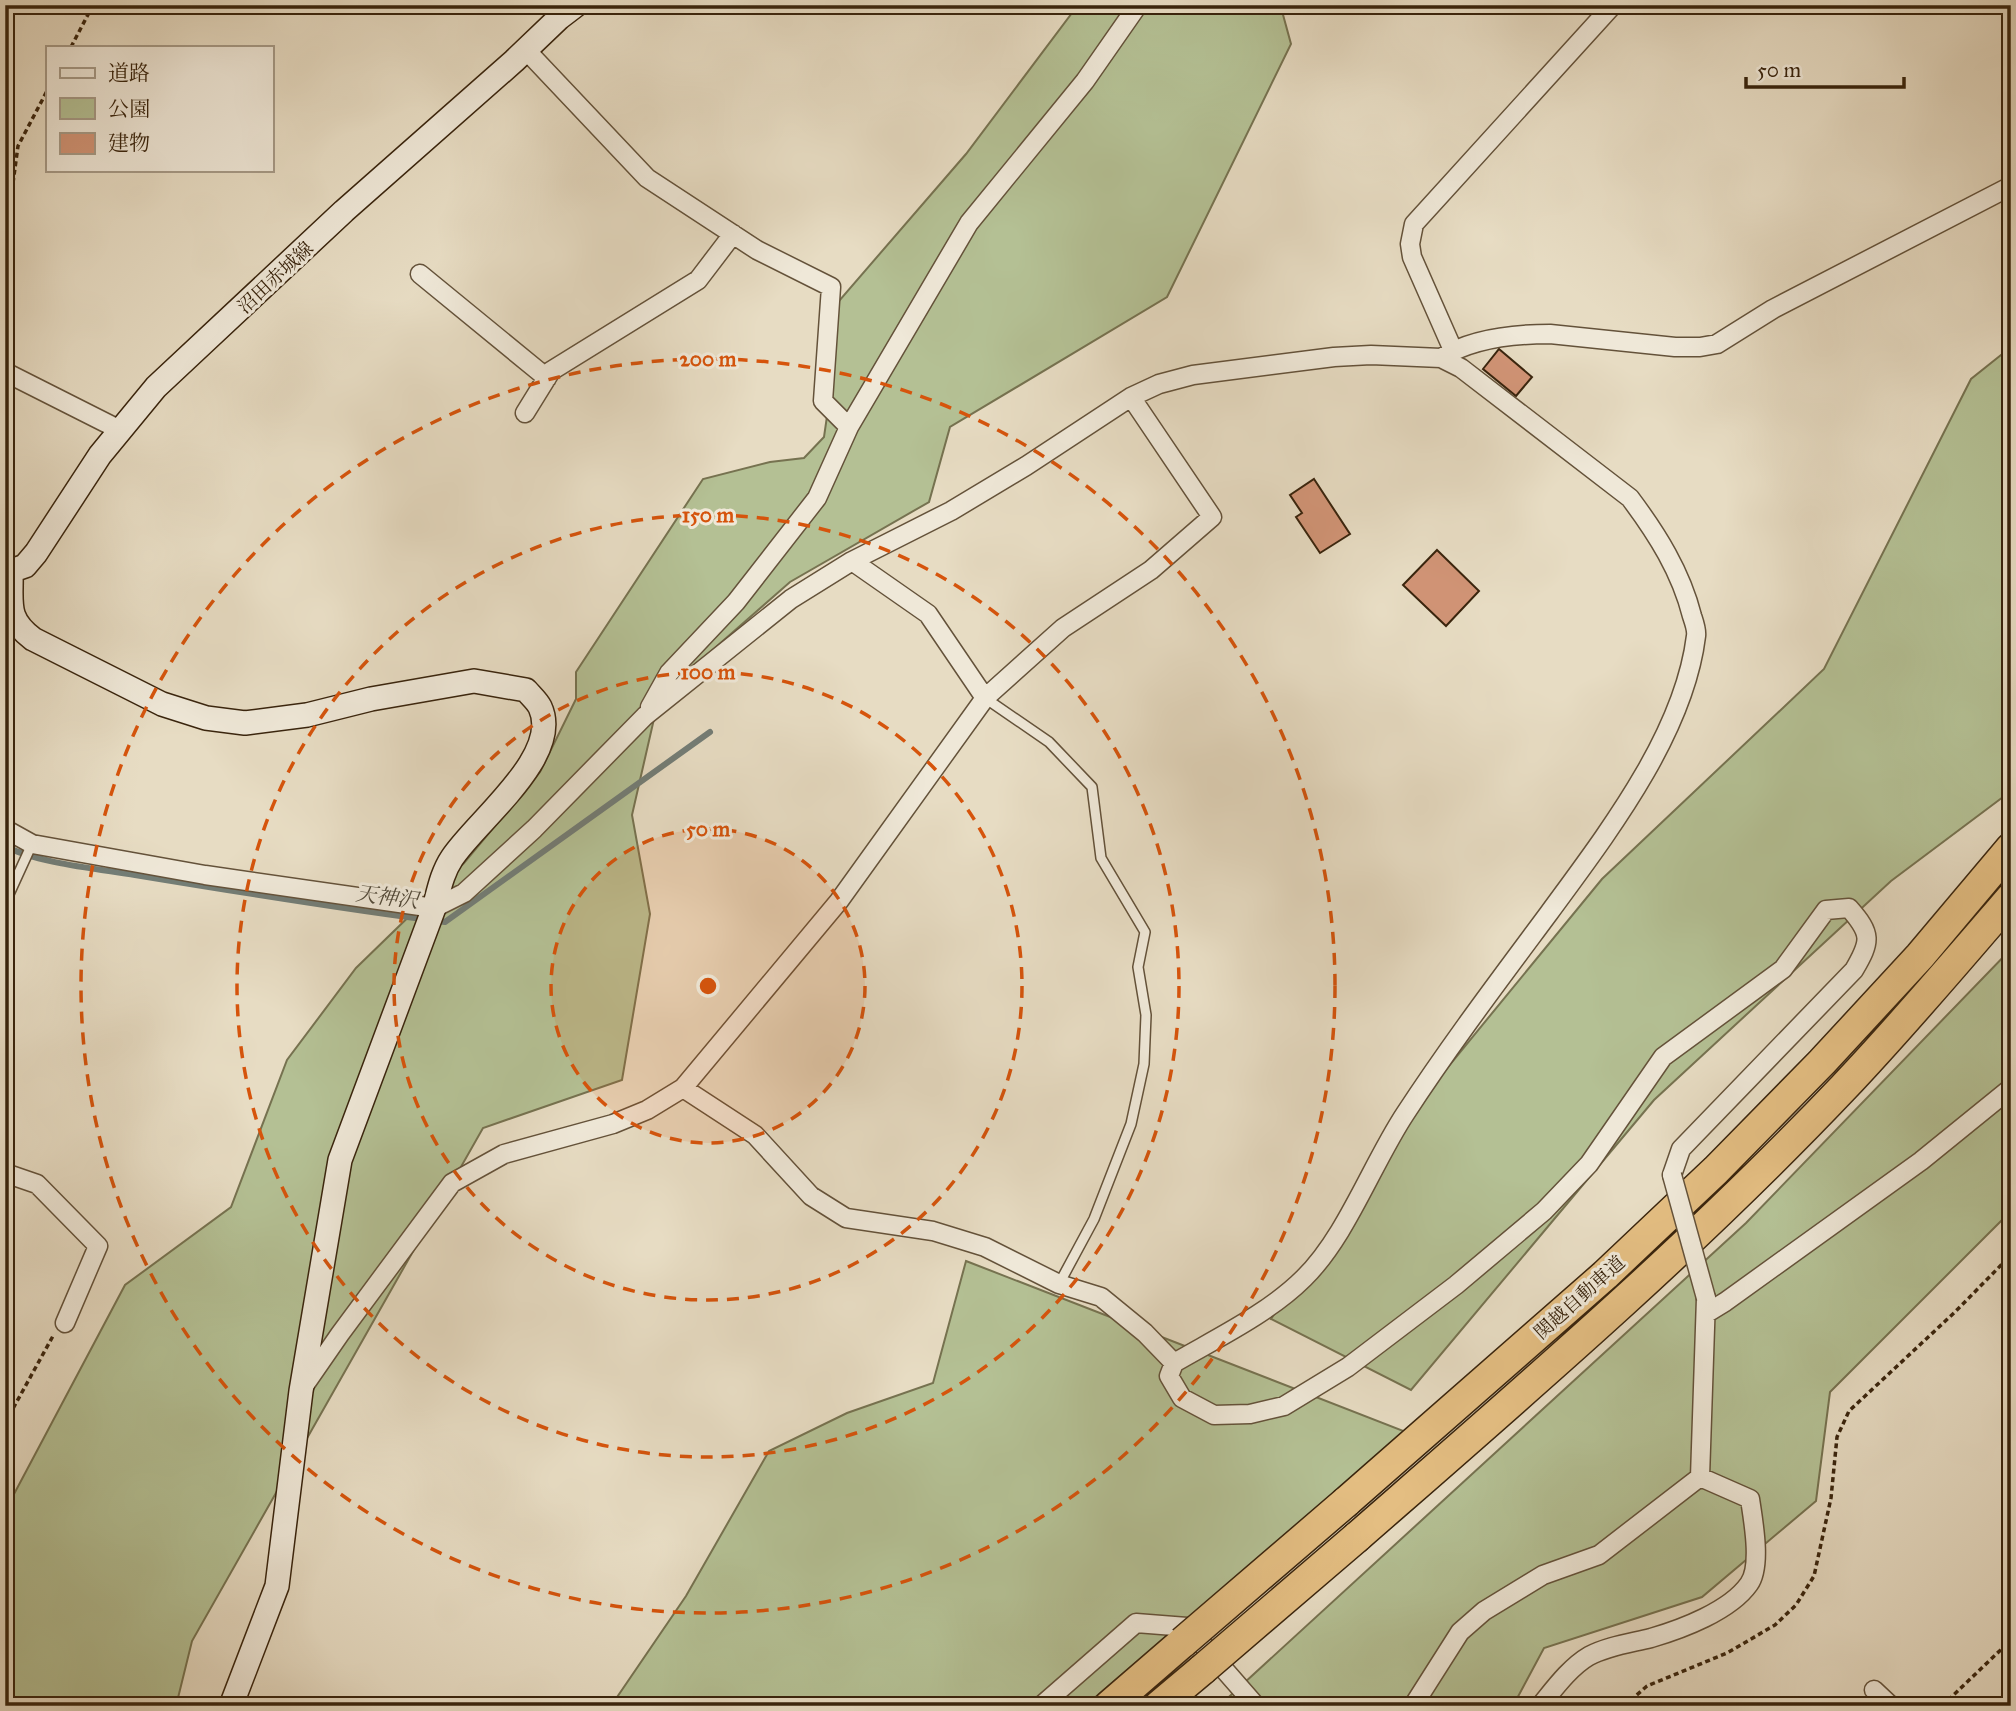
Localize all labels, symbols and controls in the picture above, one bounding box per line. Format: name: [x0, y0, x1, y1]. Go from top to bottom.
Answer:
legend: [46, 46, 273, 172]
scale bar: [1746, 46, 1904, 90]
text: 50 m: [1757, 57, 1802, 83]
text: 道路: [108, 60, 150, 86]
text: 公園: [108, 96, 150, 122]
text: 建物: [108, 130, 150, 156]
street label: 沼田赤城線: [233, 237, 318, 318]
text: 200 m: [680, 346, 737, 372]
text: 150 m: [682, 502, 734, 528]
text: 100 m: [681, 659, 736, 685]
text: 50 m: [686, 816, 730, 842]
water label: 天神沢: [354, 880, 423, 914]
centre of rings: [696, 974, 720, 998]
street label: 関越自動車道: [1529, 1251, 1629, 1344]

